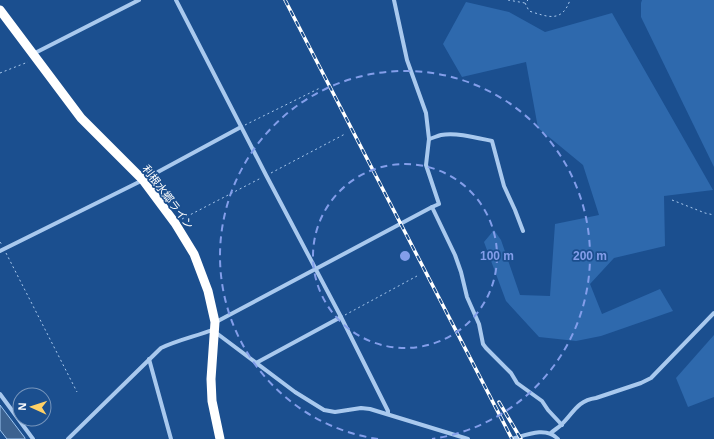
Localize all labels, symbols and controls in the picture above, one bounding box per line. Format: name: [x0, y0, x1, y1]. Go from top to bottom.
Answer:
street label: 利根水郷ライン: [140, 163, 196, 231]
centre of rings: [398, 249, 412, 263]
text: 100 m: [480, 249, 514, 263]
text: 200 m: [573, 249, 607, 263]
north arrow: [12, 387, 52, 427]
text: N: [16, 402, 28, 411]

